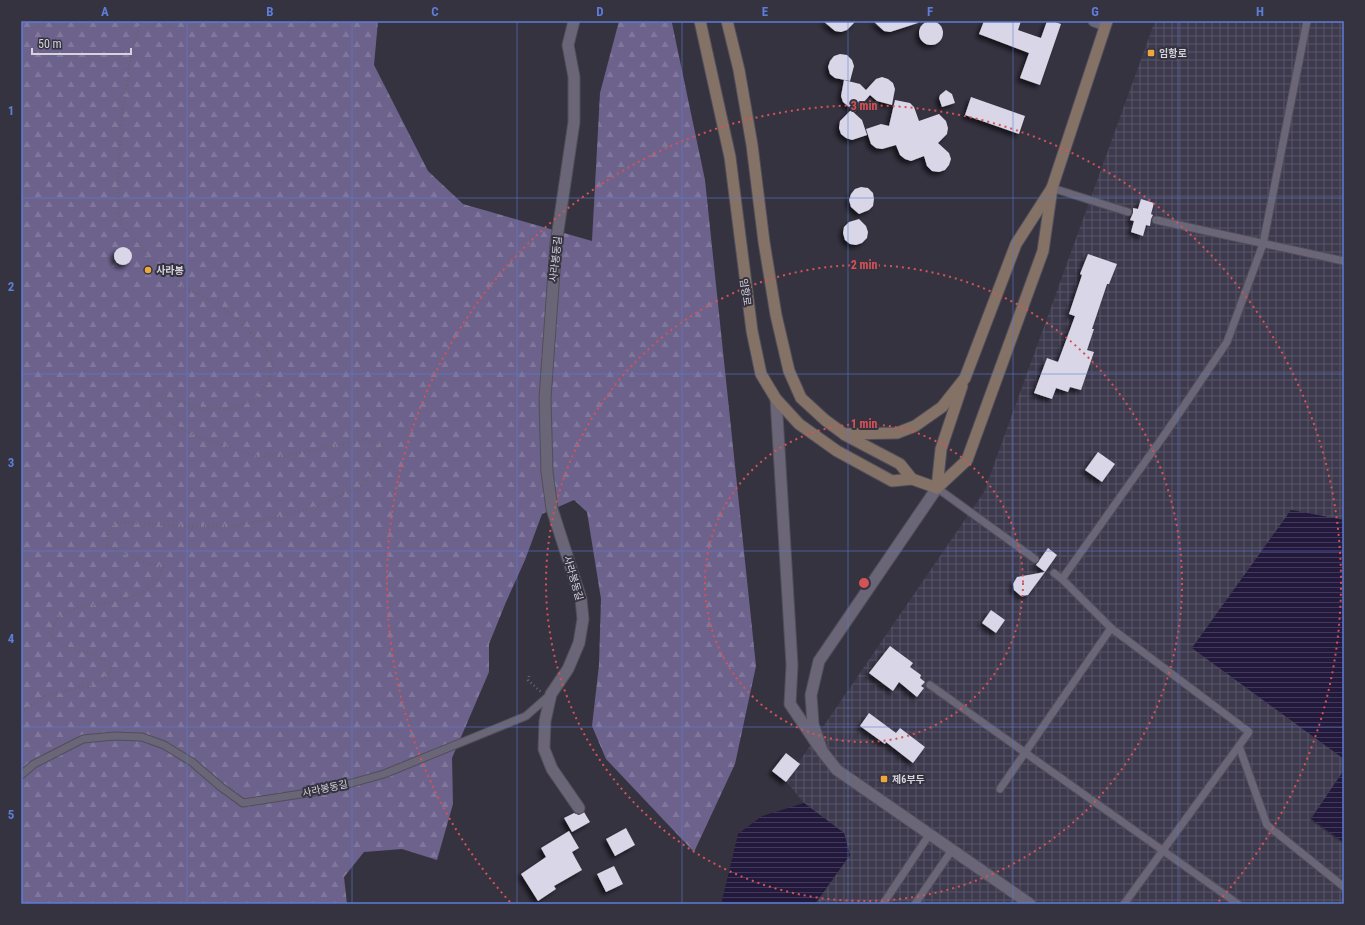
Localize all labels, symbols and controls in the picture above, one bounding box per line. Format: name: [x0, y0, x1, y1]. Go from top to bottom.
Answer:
text: A: [101, 4, 109, 19]
text: B: [266, 4, 274, 19]
text: C: [431, 4, 439, 19]
text: D: [596, 4, 604, 19]
text: E: [762, 4, 769, 19]
text: F: [927, 4, 933, 19]
text: G: [1091, 4, 1099, 19]
text: H: [1256, 4, 1264, 19]
scale bar: [32, 30, 131, 56]
text: 50 m: [38, 37, 62, 51]
place label: 임항로: [1159, 47, 1187, 59]
marker: 임항로: [1146, 48, 1156, 58]
text: 3 min: [851, 99, 877, 113]
text: 1: [8, 103, 14, 118]
street label: 사라봉동길: [548, 236, 563, 283]
text: 2 min: [851, 258, 877, 272]
marker: 사라봉: [143, 265, 153, 275]
place label: 사라봉: [156, 265, 184, 276]
street label: 임항로: [738, 278, 753, 307]
text: 2: [8, 279, 15, 294]
text: 1 min: [851, 417, 877, 431]
text: 3: [8, 455, 14, 470]
street label: 사라봉동길: [562, 555, 585, 602]
centre of rings: [857, 576, 871, 590]
text: 4: [8, 631, 15, 646]
marker: 제6부두: [879, 774, 889, 784]
place label: 제6부두: [892, 774, 925, 785]
street label: 사라봉동길: [301, 778, 349, 799]
text: 5: [8, 807, 15, 822]

